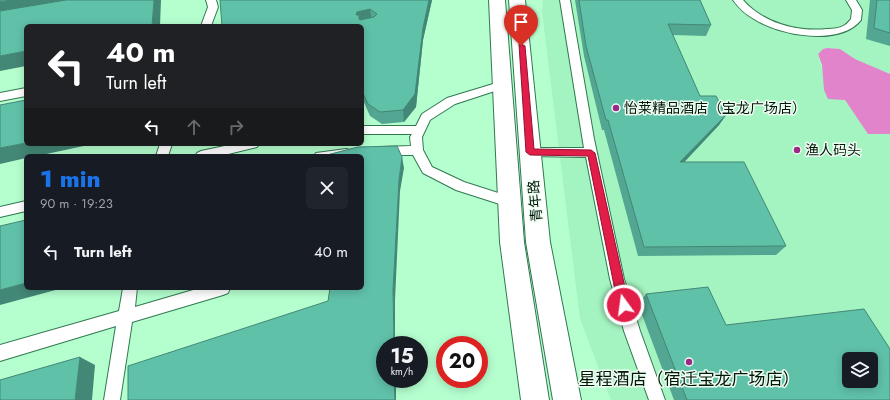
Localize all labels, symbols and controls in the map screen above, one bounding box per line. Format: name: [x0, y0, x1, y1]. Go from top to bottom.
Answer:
pin: [504, 5, 538, 46]
icon: arrive: [510, 11, 532, 33]
text: 40 m: [106, 32, 175, 73]
icon: left: [40, 40, 92, 92]
text: Turn left: [106, 70, 166, 96]
place label: 怡莱精品酒店（宝龙广场店）: [624, 98, 806, 118]
marker: 怡莱精品酒店（宝龙广场店）: [611, 103, 621, 113]
icon: left: [141, 116, 163, 138]
icon: ahead: [183, 116, 205, 138]
icon: right: [225, 116, 247, 138]
place label: 渔人码头: [805, 140, 861, 160]
marker: 渔人码头: [792, 145, 802, 155]
text: 1 min: [40, 161, 101, 196]
button: close: [306, 167, 348, 209]
street label: 青年路: [523, 179, 547, 223]
text: 90 m · 19:23: [40, 194, 113, 213]
icon: left: [40, 241, 62, 263]
text: Turn left: [74, 241, 132, 263]
text: 40 m: [314, 241, 348, 263]
position arrow: [603, 284, 645, 326]
speed limit sign: 20: [436, 336, 488, 388]
text: 15: [390, 342, 414, 371]
map controls: [842, 352, 878, 388]
button: layers: [842, 352, 878, 388]
marker: 星程酒店（宿迁宝龙广场店）: [684, 357, 694, 367]
text: km/h: [391, 364, 413, 379]
place label: 星程酒店（宿迁宝龙广场店）: [579, 367, 800, 391]

